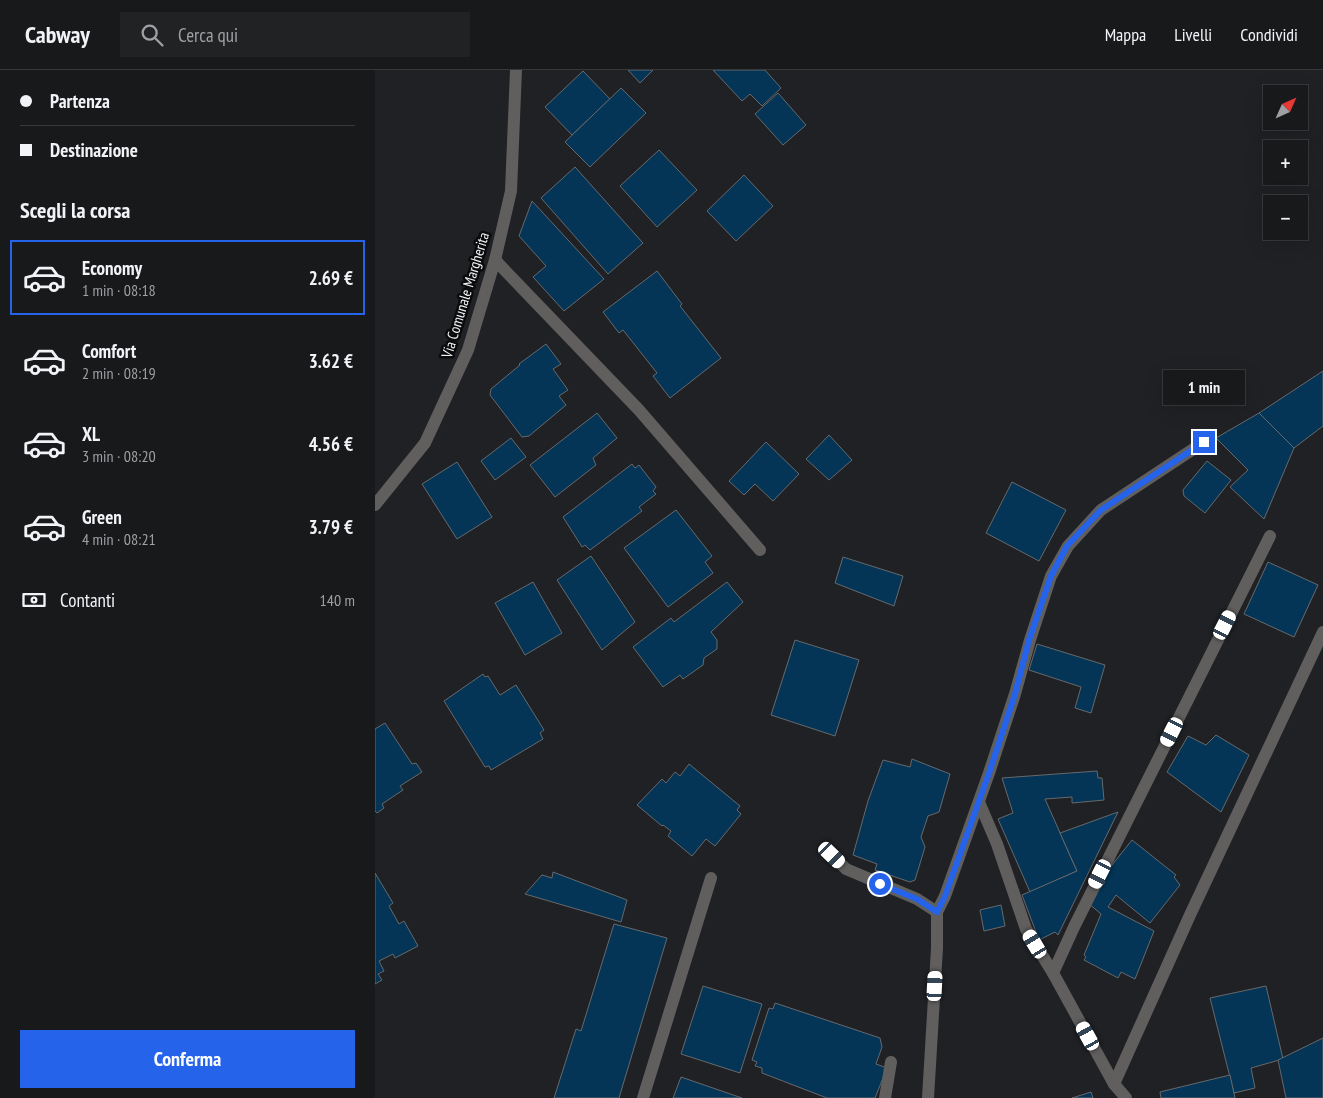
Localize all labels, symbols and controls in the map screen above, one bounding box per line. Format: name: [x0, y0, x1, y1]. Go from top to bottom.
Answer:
search box: [120, 12, 470, 57]
text: Cabway: [25, 19, 90, 50]
icon: search: [138, 21, 166, 49]
text: Cerca qui: [178, 23, 238, 47]
text: Mappa: [1105, 23, 1146, 46]
text: Livelli: [1174, 23, 1212, 46]
text: Condividi: [1240, 23, 1298, 46]
north arrow: [1263, 85, 1307, 130]
map controls: [1263, 85, 1308, 240]
text: Partenza: [50, 89, 110, 113]
text: Destinazione: [50, 138, 138, 162]
button: +: [1263, 140, 1308, 185]
button: −: [1263, 195, 1308, 240]
text: Scegli la corsa: [20, 196, 130, 224]
street label: Via Comunale Margherita: [437, 230, 493, 361]
icon: car: [22, 255, 67, 300]
text: Economy: [82, 256, 142, 280]
text: 2.69 €: [309, 266, 353, 290]
text: 1 min · 08:18: [82, 280, 156, 300]
icon: car: [22, 338, 67, 383]
text: Comfort: [82, 339, 136, 363]
text: 3.62 €: [309, 349, 353, 373]
text: 2 min · 08:19: [82, 363, 156, 383]
callout: 1 min: [1163, 370, 1245, 404]
text: 1 min: [1188, 377, 1220, 397]
icon: car: [22, 421, 67, 466]
text: XL: [82, 422, 100, 446]
route end: [1193, 431, 1215, 453]
text: 4.56 €: [309, 432, 353, 456]
text: 3 min · 08:20: [82, 446, 156, 466]
icon: car: [22, 504, 67, 549]
text: Green: [82, 505, 122, 529]
text: 3.79 €: [309, 515, 353, 539]
text: 4 min · 08:21: [82, 529, 156, 549]
icon: cash: [20, 586, 48, 614]
text: Contanti: [60, 588, 115, 612]
text: 140 m: [320, 590, 355, 610]
car: [1211, 608, 1238, 642]
car: [1158, 715, 1185, 749]
car: [816, 839, 848, 871]
car: [1086, 857, 1113, 891]
route start: [869, 873, 891, 895]
car: [1020, 927, 1049, 961]
car: [926, 971, 943, 1001]
car: [1074, 1019, 1101, 1053]
button: Conferma: [20, 1030, 355, 1088]

